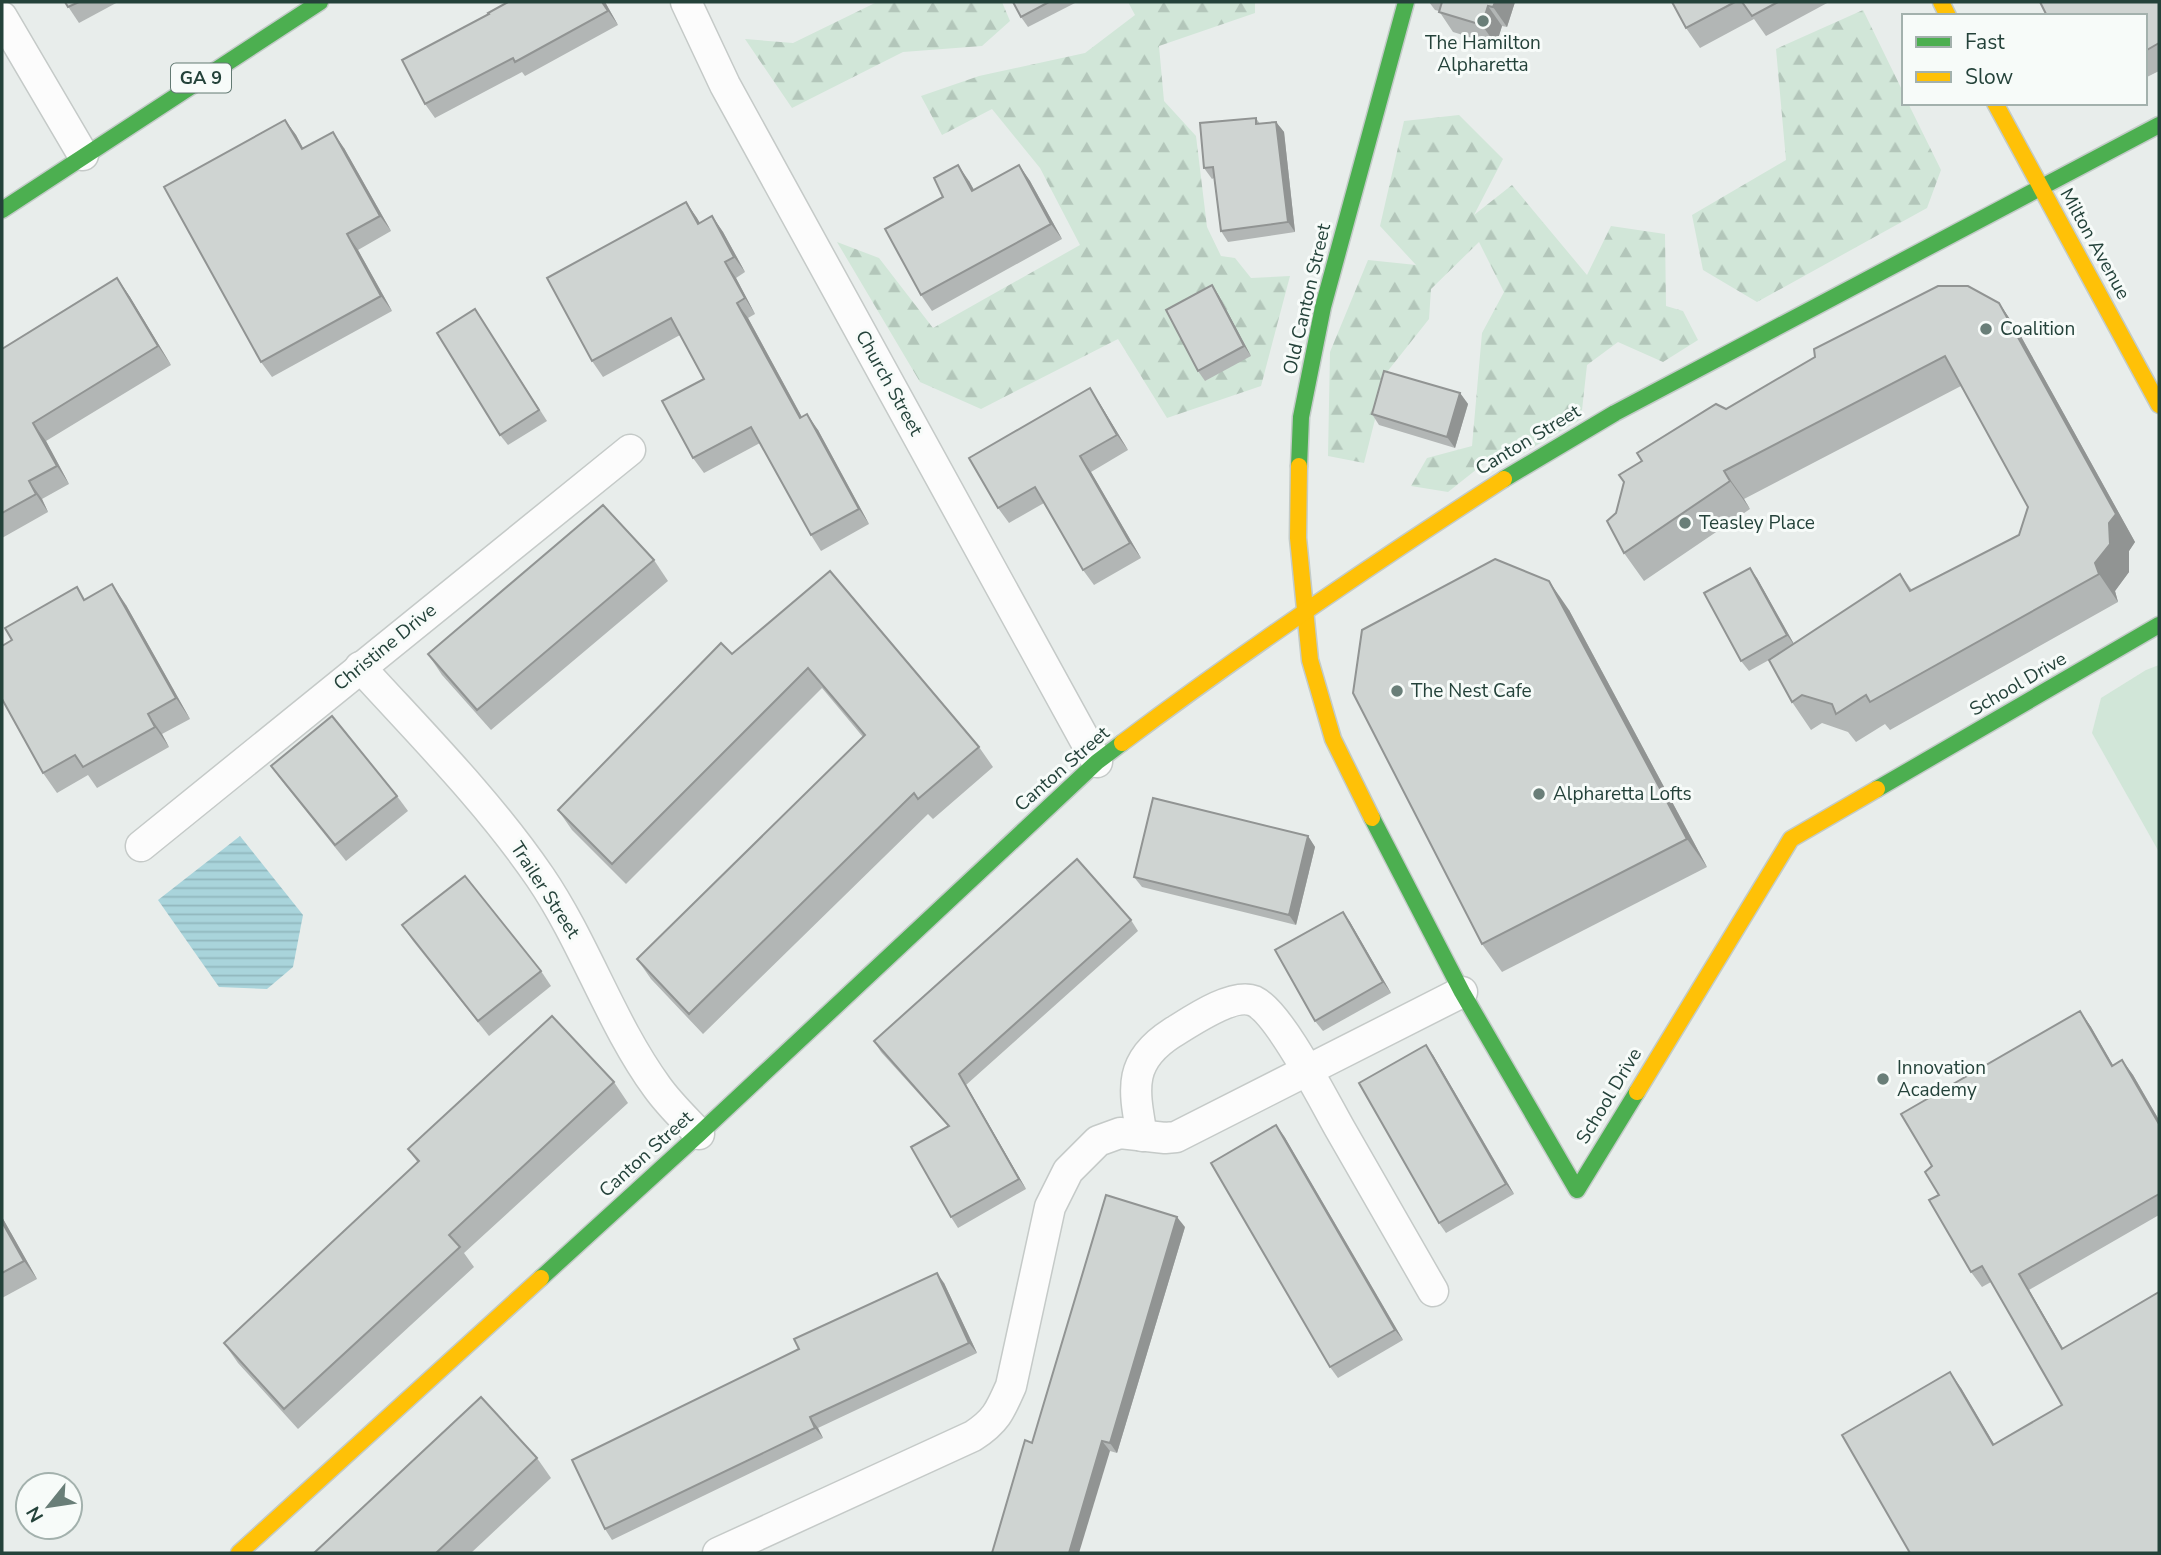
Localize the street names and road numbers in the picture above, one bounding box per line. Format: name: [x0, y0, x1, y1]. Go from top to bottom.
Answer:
road number: GA 9: [171, 64, 231, 92]
street label: Milton Avenue: [2054, 184, 2136, 304]
street label: Old Canton Street: [1277, 221, 1337, 377]
street label: Church Street: [849, 325, 929, 441]
street label: Canton Street: [1471, 398, 1586, 482]
street label: Christine Drive: [328, 597, 442, 697]
street label: School Drive: [1965, 646, 2071, 722]
street label: Canton Street: [1009, 720, 1115, 818]
street label: Trailer Street: [504, 837, 586, 944]
street label: School Drive: [1570, 1043, 1648, 1149]
street label: Canton Street: [593, 1105, 699, 1203]

